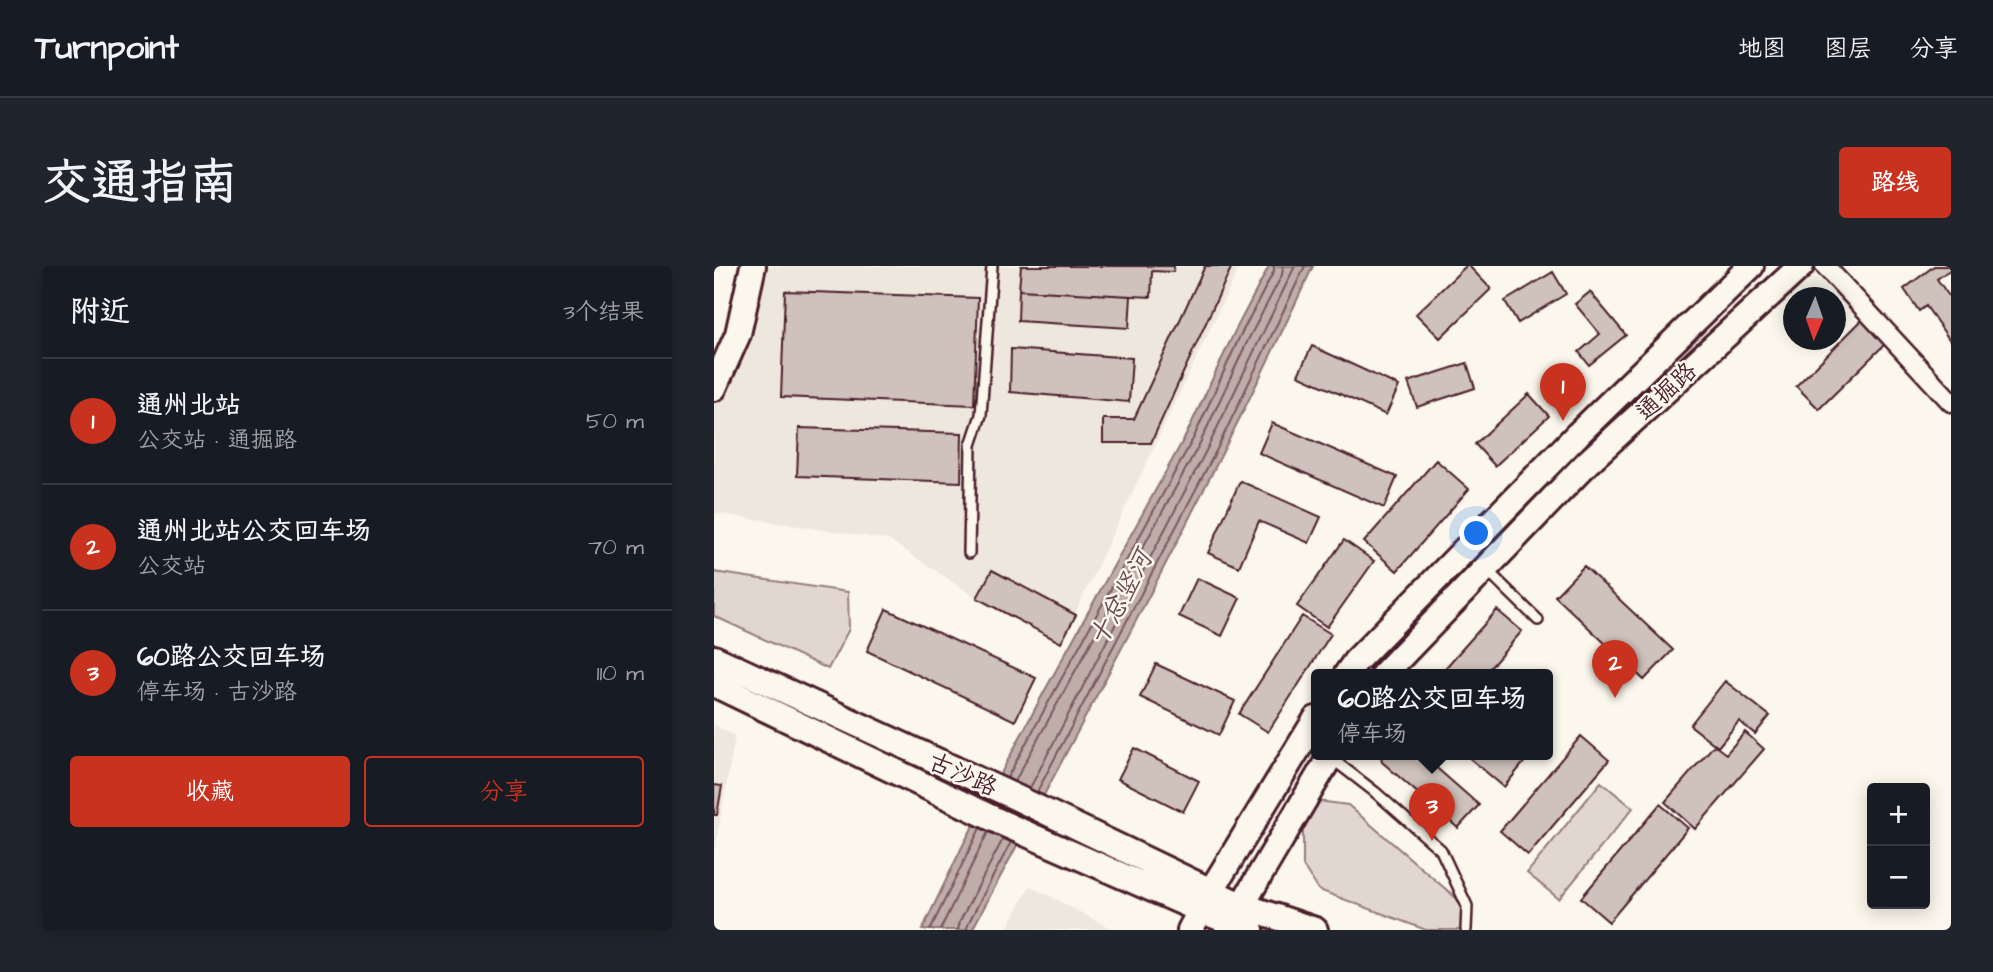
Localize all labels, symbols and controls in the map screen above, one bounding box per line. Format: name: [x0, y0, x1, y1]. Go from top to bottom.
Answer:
text: Turnpoint: [35, 25, 179, 71]
text: 地图: [1738, 32, 1786, 66]
text: 图层: [1824, 32, 1872, 66]
text: 分享: [1910, 32, 1958, 66]
button: 路线: [1839, 147, 1951, 218]
text: 交通指南: [42, 150, 238, 218]
north arrow: [1783, 287, 1846, 350]
text: 附近: [70, 291, 130, 333]
text: 3个结果: [563, 296, 644, 328]
street label: 通掘路: [1629, 355, 1705, 429]
pin: 1: [1540, 363, 1586, 421]
text: 通州北站: [137, 387, 241, 423]
text: 1: [92, 405, 94, 437]
text: 50 m: [586, 405, 644, 437]
text: 公交站 · 通掘路: [137, 424, 297, 456]
text: 通州北站公交回车场: [137, 513, 371, 549]
your location: [1459, 516, 1493, 550]
text: 2: [86, 531, 100, 563]
text: 70 m: [588, 531, 644, 563]
water label: 十总竖河: [1081, 541, 1163, 653]
text: 公交站: [137, 550, 206, 582]
text: 60路公交回车场: [137, 639, 326, 675]
pin: 2: [1592, 640, 1638, 698]
text: 3: [87, 657, 99, 689]
text: 110 m: [596, 657, 644, 689]
popup: [1311, 669, 1553, 760]
text: 停车场 · 古沙路: [137, 676, 297, 708]
text: 60路公交回车场: [1338, 681, 1526, 717]
text: 停车场: [1338, 718, 1407, 750]
street label: 古沙路: [923, 745, 1002, 805]
button: 收藏: [70, 756, 350, 827]
button: 分享: [364, 756, 644, 827]
pin: 3: [1409, 783, 1455, 841]
map controls: [1867, 783, 1930, 909]
button: +: [1867, 783, 1930, 846]
button: −: [1867, 846, 1930, 909]

